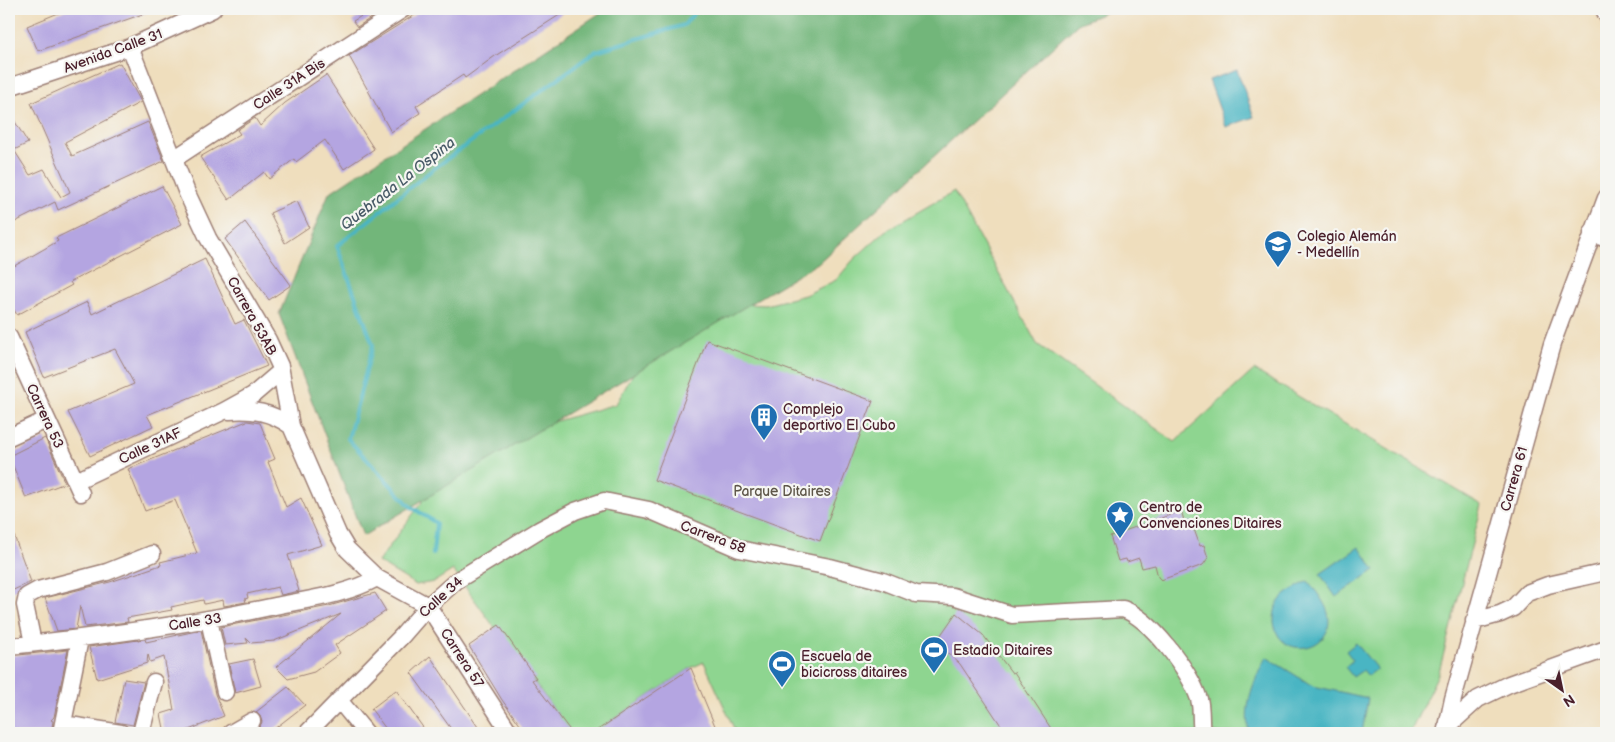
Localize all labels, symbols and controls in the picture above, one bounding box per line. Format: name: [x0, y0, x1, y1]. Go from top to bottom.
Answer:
street label: Avenida Calle 31: [61, 25, 165, 77]
street label: Calle 31A Bis: [250, 54, 328, 114]
water label: Quebrada La Ospina: [337, 133, 459, 235]
place label: Colegio Alemán - Medellín: [1297, 228, 1397, 261]
school or university icon: Colegio Alemán - Medellín: [1263, 229, 1293, 268]
street label: Carrera 53AB: [223, 274, 281, 359]
street label: Carrera 53: [23, 381, 67, 451]
place label: Complejo deportivo El Cubo: [783, 401, 896, 434]
building icon: Complejo deportivo El Cubo: [749, 402, 779, 441]
street label: Calle 31AF: [116, 424, 185, 468]
street label: Carrera 61: [1497, 445, 1531, 513]
park label: Parque Ditaires: [733, 483, 831, 500]
place label: Centro de Convenciones Ditaires: [1139, 499, 1282, 532]
place icon: Centro de Convenciones Ditaires: [1105, 500, 1135, 539]
street label: Carrera 58: [678, 517, 748, 557]
street label: Calle 34: [416, 573, 467, 621]
street label: Calle 33: [167, 609, 223, 635]
street label: Carrera 57: [437, 625, 488, 691]
sports icon: Estadio Ditaires: [919, 635, 949, 674]
place label: Estadio Ditaires: [953, 642, 1053, 659]
place label: Escuela de bicicross ditaires: [801, 648, 907, 681]
sports icon: Escuela de bicicross ditaires: [767, 649, 797, 688]
north arrow: [1538, 664, 1588, 714]
text: N: [1560, 690, 1578, 710]

